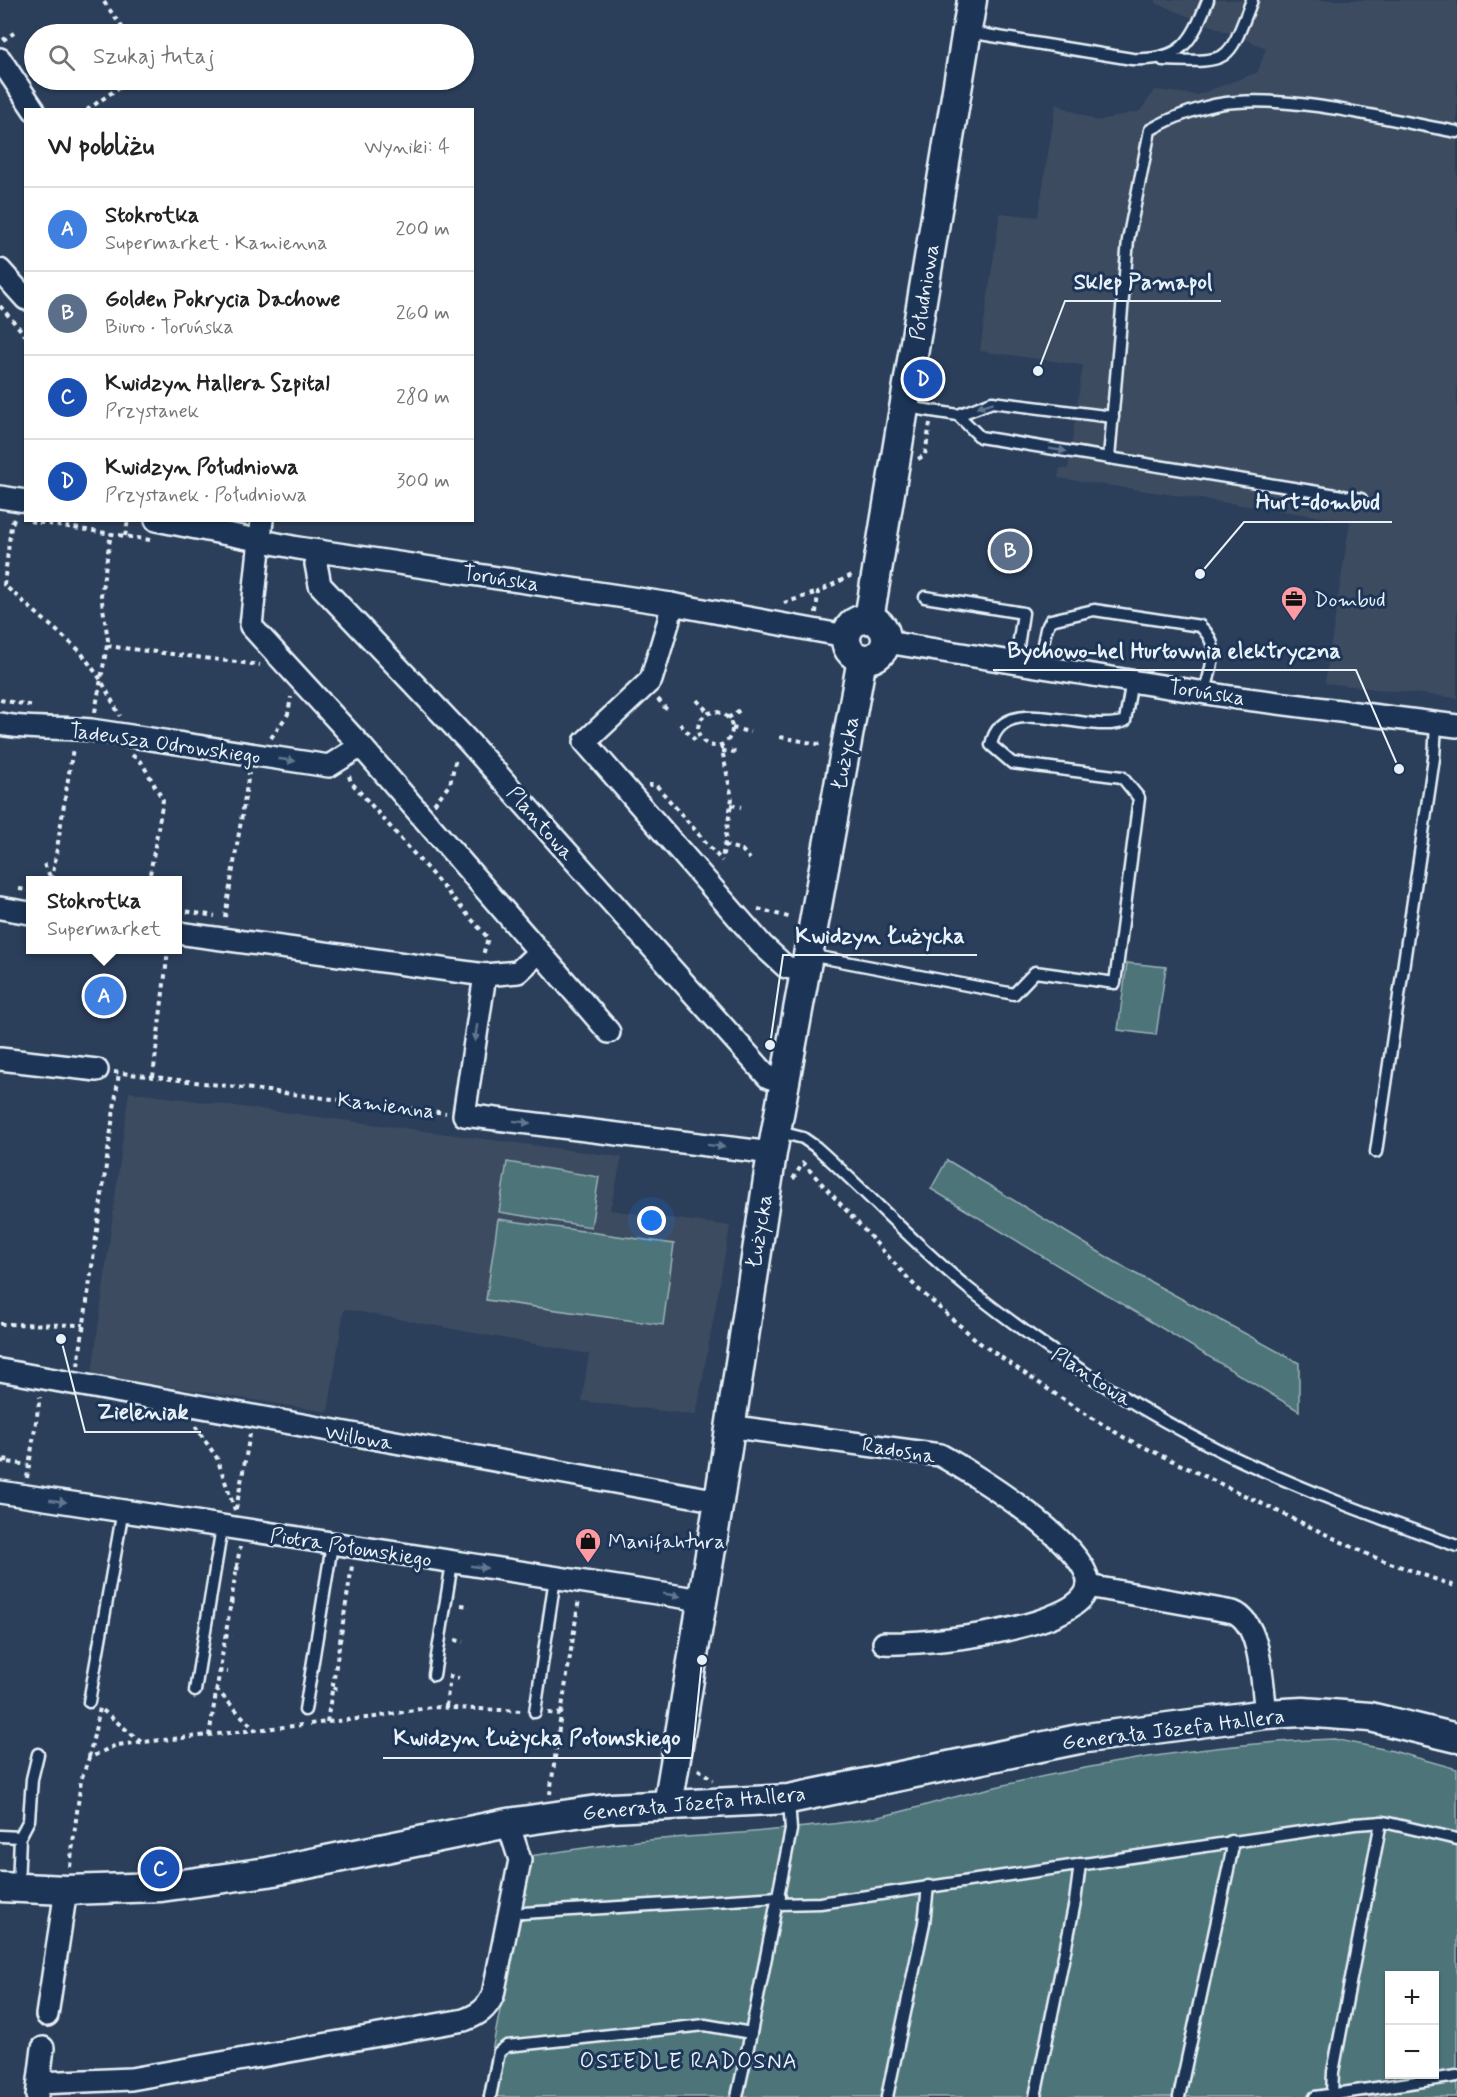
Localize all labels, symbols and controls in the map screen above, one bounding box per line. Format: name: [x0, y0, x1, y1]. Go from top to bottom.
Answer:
search box: [24, 24, 474, 90]
icon: search: [45, 41, 78, 74]
text: Szukaj tutaj: [93, 43, 215, 71]
text: W pobliżu: [48, 130, 154, 164]
text: Wyniki: 4: [364, 134, 450, 161]
text: Stokrotka: [105, 202, 199, 230]
text: A: [61, 216, 74, 243]
text: 200 m: [395, 216, 450, 243]
text: Supermarket · Kamienna: [105, 230, 328, 257]
street label: Południowa: [904, 242, 946, 342]
callout: Sklep Pamapol: [1065, 261, 1221, 301]
text: Sklep Pamapol: [1074, 269, 1213, 297]
text: Golden Pokrycia Dachowe: [105, 286, 340, 314]
text: B: [61, 300, 74, 327]
text: 260 m: [396, 300, 450, 327]
text: Biuro · Toruńska: [105, 314, 234, 341]
pin: D: [904, 356, 942, 401]
text: Kwidzyn Hallera Szpital: [105, 370, 330, 398]
text: C: [60, 384, 75, 411]
text: 280 m: [396, 384, 450, 411]
text: Przystanek: [105, 398, 199, 425]
one-way arrow: [976, 401, 994, 410]
one-way arrow: [1049, 446, 1068, 455]
text: Kwidzyn Południowa: [105, 454, 299, 482]
text: D: [61, 468, 74, 495]
text: 300 m: [396, 468, 450, 495]
text: Przystanek · Południowa: [105, 482, 307, 509]
callout: Hurt-dombud: [1244, 482, 1392, 522]
text: Hurt-dombud: [1256, 489, 1380, 517]
pin: B: [990, 528, 1030, 574]
street label: Toruńska: [461, 559, 541, 599]
office icon: Dombud: [1279, 584, 1309, 622]
place label: Dombud: [1314, 586, 1386, 614]
callout: Bychowo-hel Hurtownia elektryczna: [993, 630, 1356, 670]
text: Bychowo-hel Hurtownia elektryczna: [1007, 638, 1341, 666]
street label: Toruńska: [1167, 673, 1247, 713]
street label: Łużycka: [826, 714, 866, 792]
street label: Tadeusza Odrowskiego: [67, 717, 262, 771]
one-way arrow: [277, 756, 296, 765]
street label: Plantowa: [500, 780, 581, 867]
popup: [26, 876, 182, 954]
text: Stokrotka: [47, 888, 141, 916]
callout: Kwidzyn Łużycka: [783, 915, 977, 955]
text: Supermarket: [47, 916, 161, 943]
text: Kwidzyn Łużycka: [795, 923, 965, 952]
pin: A: [84, 974, 124, 1018]
one-way arrow: [472, 1024, 481, 1043]
street label: Kamienna: [336, 1086, 436, 1126]
one-way arrow: [513, 1117, 532, 1127]
one-way arrow: [707, 1141, 726, 1151]
street label: Łużycka: [740, 1192, 780, 1270]
your location: [637, 1206, 666, 1235]
street label: Plantowa: [1046, 1340, 1137, 1413]
callout: Zieleniak: [85, 1392, 201, 1432]
text: Zieleniak: [97, 1399, 189, 1427]
street label: Willowa: [323, 1418, 396, 1458]
street label: Radosna: [860, 1431, 938, 1471]
one-way arrow: [49, 1496, 68, 1505]
street label: Piotra Połomskiego: [268, 1521, 434, 1575]
shop icon: Manifahtura: [573, 1526, 603, 1564]
place label: Manifahtura: [608, 1528, 725, 1556]
one-way arrow: [469, 1562, 488, 1571]
one-way arrow: [662, 1591, 681, 1600]
street label: Generała Józefa Hallera: [1060, 1702, 1286, 1758]
callout: Kwidzyn Łużycka Połomskiego: [383, 1718, 692, 1758]
text: Kwidzyn Łużycka Połomskiego: [393, 1725, 681, 1754]
street label: Generała Józefa Hallera: [581, 1780, 807, 1828]
pin: C: [140, 1846, 180, 1892]
map controls: [1385, 1971, 1439, 2079]
button: +: [1385, 1971, 1439, 2025]
button: −: [1385, 2025, 1439, 2079]
district label: OSIEDLE RADOSNA: [580, 2048, 798, 2076]

